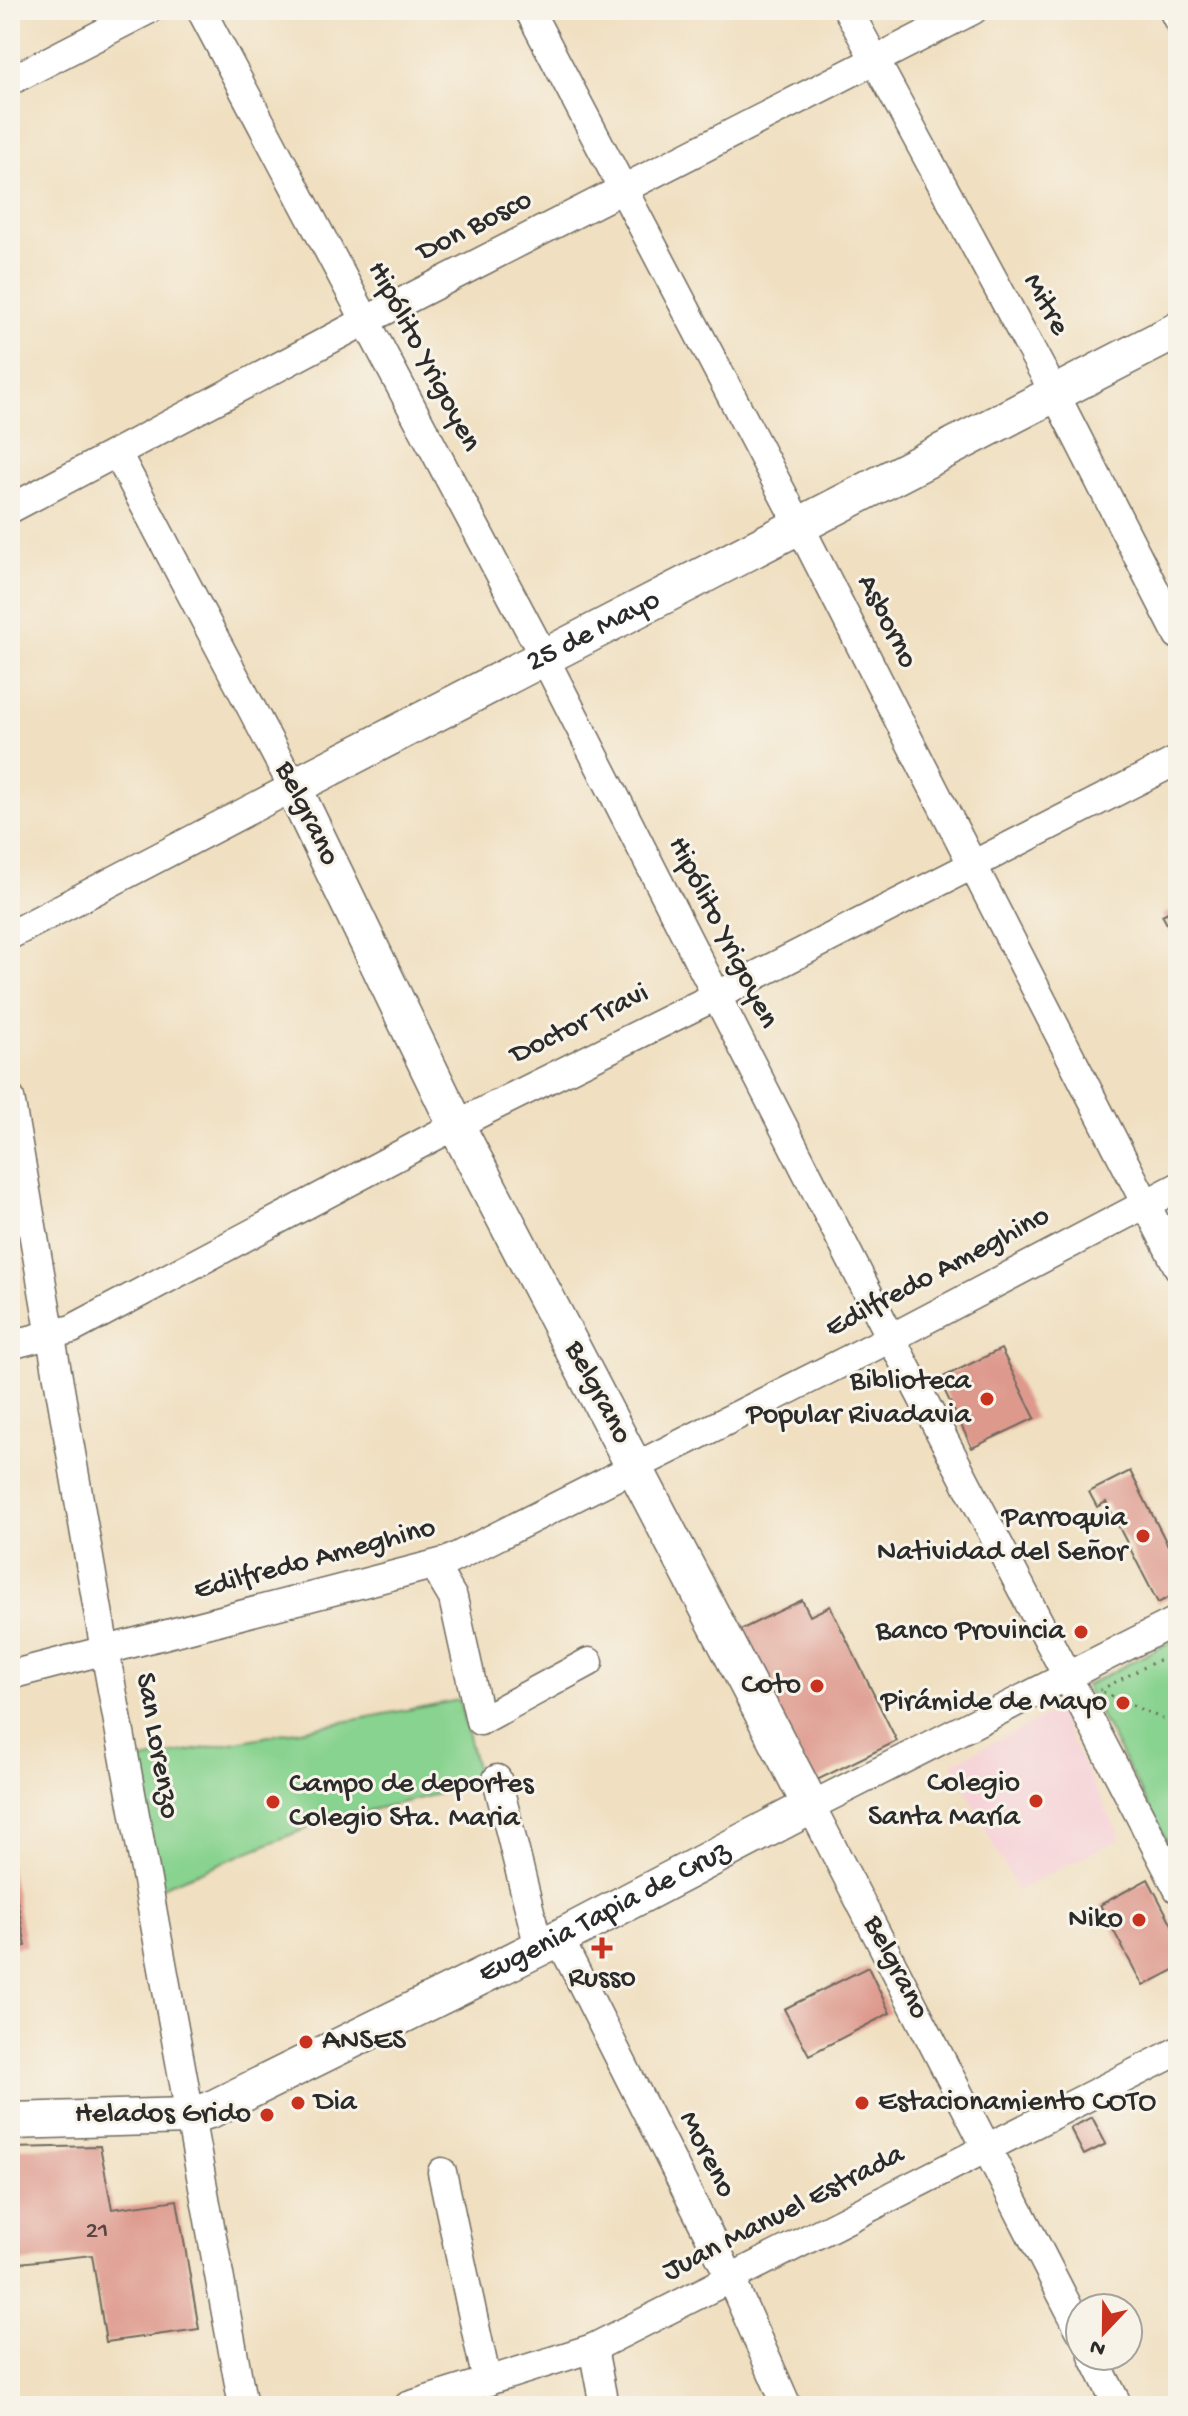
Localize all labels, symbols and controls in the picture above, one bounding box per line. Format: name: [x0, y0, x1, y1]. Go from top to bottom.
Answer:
street label: Don Bosco: [410, 183, 538, 272]
street label: Hipólito Yrigoyen: [358, 256, 488, 458]
street label: Mitre: [1014, 268, 1076, 343]
street label: Asborno: [848, 569, 924, 675]
street label: 25 de Mayo: [521, 583, 666, 681]
street label: Belgrano: [265, 755, 346, 872]
street label: Hipólito Yrigoyen: [659, 831, 785, 1035]
street label: Doctor Travi: [503, 977, 655, 1074]
street label: Edilfredo Ameghino: [820, 1199, 1056, 1347]
street label: Belgrano: [555, 1335, 639, 1450]
place label: Biblioteca Popular Rivadavia: [745, 1365, 972, 1434]
marker: Biblioteca Popular Rivadavia: [978, 1390, 996, 1408]
place label: Parroquia Natividad del Señor: [877, 1502, 1129, 1571]
street label: Edilfredo Ameghino: [190, 1511, 440, 1609]
marker: Parroquia Natividad del Señor: [1134, 1527, 1152, 1545]
place label: Banco Provincia: [875, 1615, 1066, 1650]
marker: Banco Provincia: [1072, 1623, 1090, 1641]
place label: Coto: [741, 1669, 801, 1704]
street label: San Lorenzo: [126, 1670, 186, 1822]
marker: Coto: [808, 1677, 826, 1695]
place label: Pirámide de Mayo: [880, 1686, 1107, 1721]
marker: Pirámide de Mayo: [1114, 1694, 1132, 1712]
place label: Colegio Santa María: [868, 1767, 1021, 1836]
place label: Campo de deportes Colegio Sta. Maria: [289, 1768, 535, 1837]
marker: Colegio Santa María: [1027, 1792, 1045, 1810]
marker: Campo de deportes Colegio Sta. Maria: [264, 1793, 282, 1811]
street label: Eugenia Tapia de Cruz: [473, 1834, 737, 1992]
place label: Niko: [1068, 1903, 1123, 1938]
street label: Belgrano: [854, 1909, 936, 2026]
marker: Niko: [1130, 1911, 1148, 1929]
marker: Russo: [593, 1939, 611, 1957]
place label: Russo: [568, 1962, 636, 1997]
place label: ANSES: [322, 2025, 406, 2060]
marker: ANSES: [297, 2033, 315, 2051]
place label: Dia: [312, 2086, 358, 2121]
place label: Estacionamiento COTO: [878, 2086, 1156, 2121]
marker: Dia: [289, 2094, 307, 2112]
marker: Estacionamiento COTO: [853, 2094, 871, 2112]
place label: Helados Grido: [75, 2098, 251, 2133]
marker: Helados Grido: [258, 2106, 276, 2124]
street label: Moreno: [669, 2106, 743, 2204]
street label: Juan Manuel Estrada: [657, 2137, 912, 2290]
house number: 21: [85, 2217, 109, 2248]
north arrow: [1064, 2292, 1144, 2372]
text: N: [1086, 2332, 1110, 2362]

